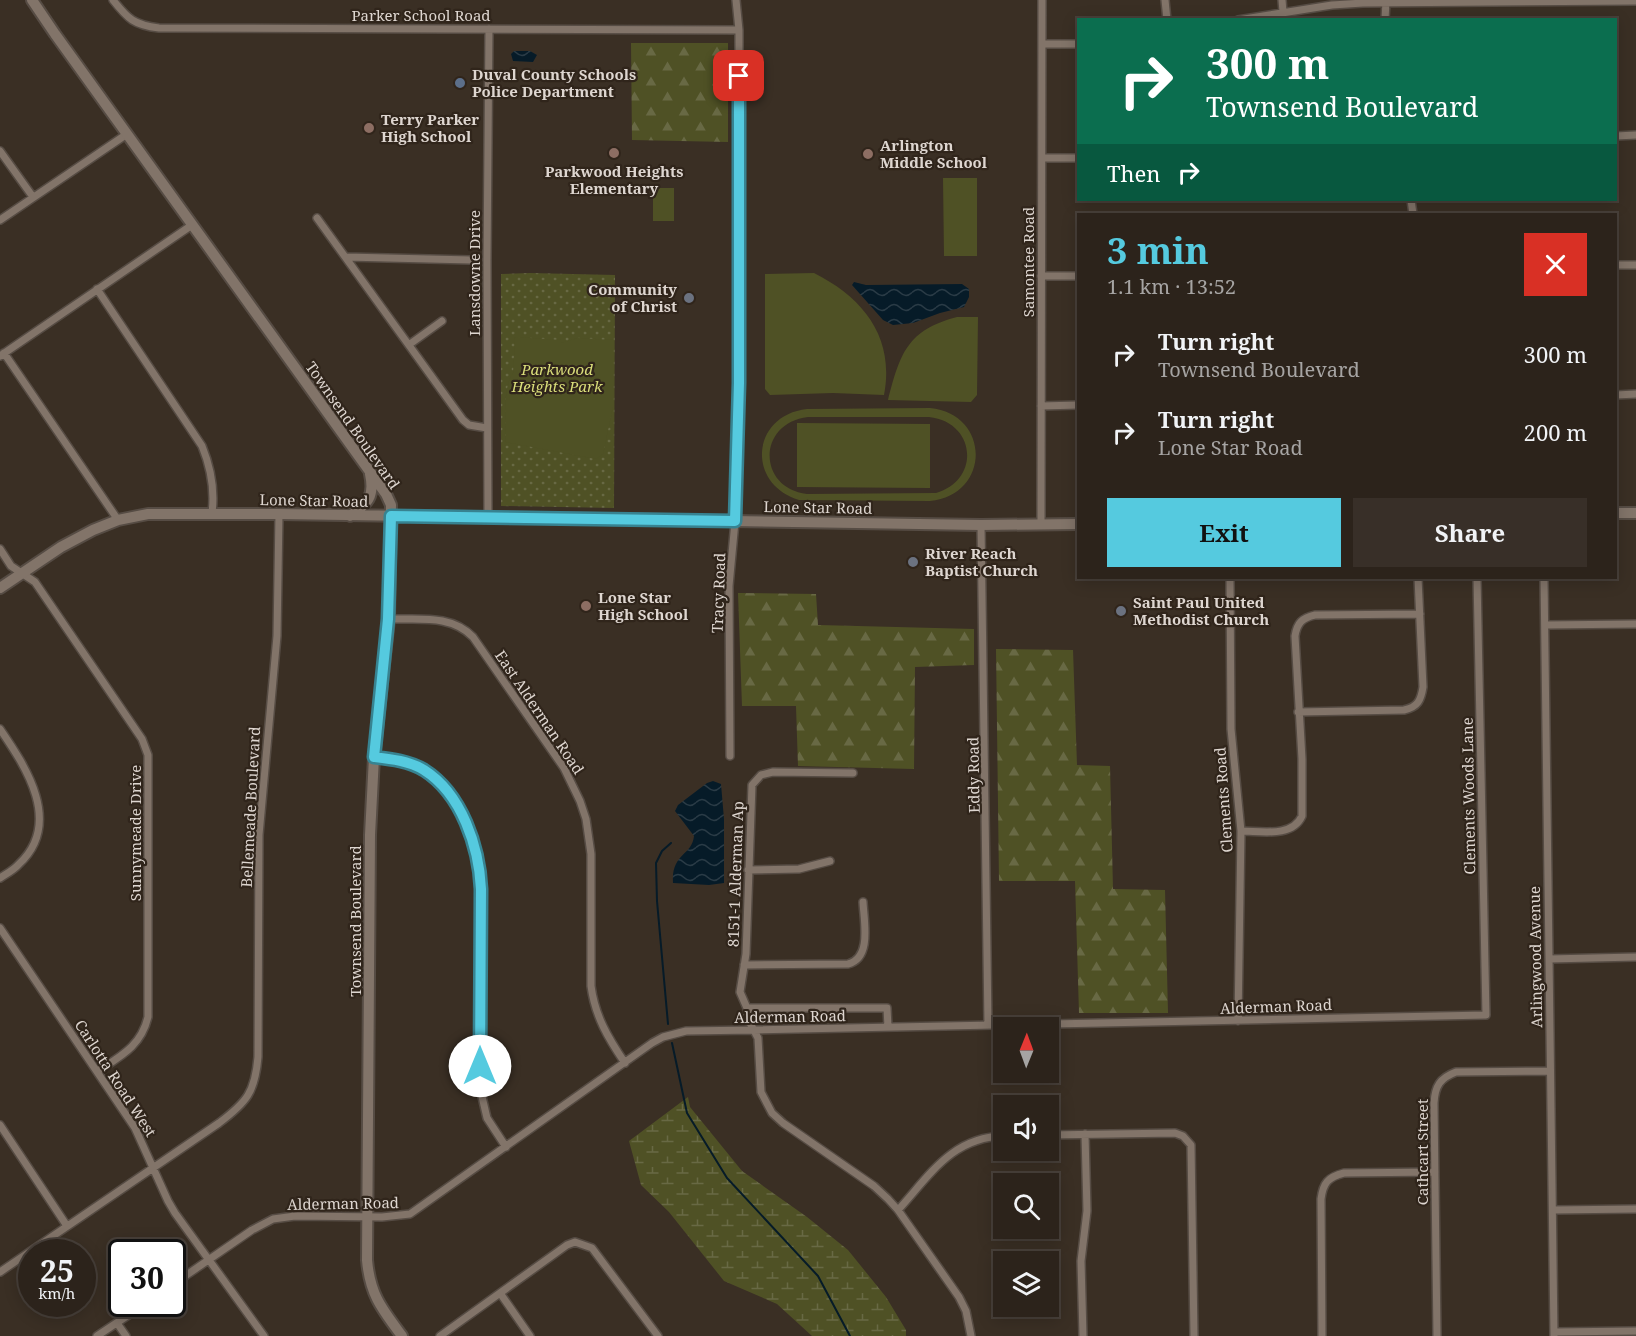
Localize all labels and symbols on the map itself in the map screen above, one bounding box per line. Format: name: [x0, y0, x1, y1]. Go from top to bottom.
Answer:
street label: Parker School Road: [351, 5, 491, 25]
pin: [713, 50, 764, 101]
place label: Duval County Schools Police Department: [472, 64, 636, 101]
marker: Duval County Schools Police Department: [453, 76, 467, 90]
place label: Terry Parker High School: [381, 109, 479, 146]
marker: Terry Parker High School: [362, 121, 376, 135]
place label: Arlington Middle School: [880, 135, 988, 172]
marker: Parkwood Heights Elementary: [607, 146, 621, 160]
marker: Arlington Middle School: [861, 147, 875, 161]
place label: Parkwood Heights Elementary: [545, 161, 683, 198]
street label: Samontee Road: [1018, 207, 1038, 317]
street label: Lansdowne Drive: [464, 210, 484, 336]
place label: Community of Christ: [588, 279, 677, 316]
marker: Community of Christ: [682, 291, 696, 305]
street label: Townsend Boulevard: [301, 357, 405, 493]
park label: Parkwood Heights Park: [510, 359, 603, 396]
street label: Lone Star Road: [260, 489, 368, 511]
street label: Lone Star Road: [764, 496, 872, 518]
place label: River Reach Baptist Church: [925, 543, 1038, 580]
street label: Tracy Road: [707, 553, 729, 633]
marker: River Reach Baptist Church: [906, 555, 920, 569]
place label: Lone Star High School: [598, 587, 689, 624]
place label: Saint Paul United Methodist Church: [1133, 592, 1269, 629]
marker: Lone Star High School: [579, 599, 593, 613]
marker: Saint Paul United Methodist Church: [1114, 604, 1128, 618]
street label: East Alderman Road: [491, 646, 589, 778]
street label: Clements Woods Lane: [1457, 717, 1479, 875]
street label: Bellemeade Boulevard: [236, 726, 264, 888]
street label: Eddy Road: [962, 737, 984, 813]
street label: Clements Road: [1209, 747, 1237, 853]
street label: Sunnymeade Drive: [125, 765, 145, 901]
street label: 8151-1 Alderman Ap: [722, 801, 748, 947]
street label: Townsend Boulevard: [345, 845, 365, 997]
street label: Arlingwood Avenue: [1524, 886, 1546, 1028]
street label: Alderman Road: [1220, 994, 1332, 1018]
street label: Alderman Road: [734, 1005, 846, 1027]
street label: Carlotta Road West: [71, 1016, 161, 1140]
north arrow: [993, 1017, 1059, 1083]
position arrow: [448, 1034, 512, 1098]
street label: Cathcart Street: [1412, 1099, 1432, 1205]
street label: Alderman Road: [287, 1192, 399, 1214]
speed limit sign: 30: [108, 1239, 186, 1317]

